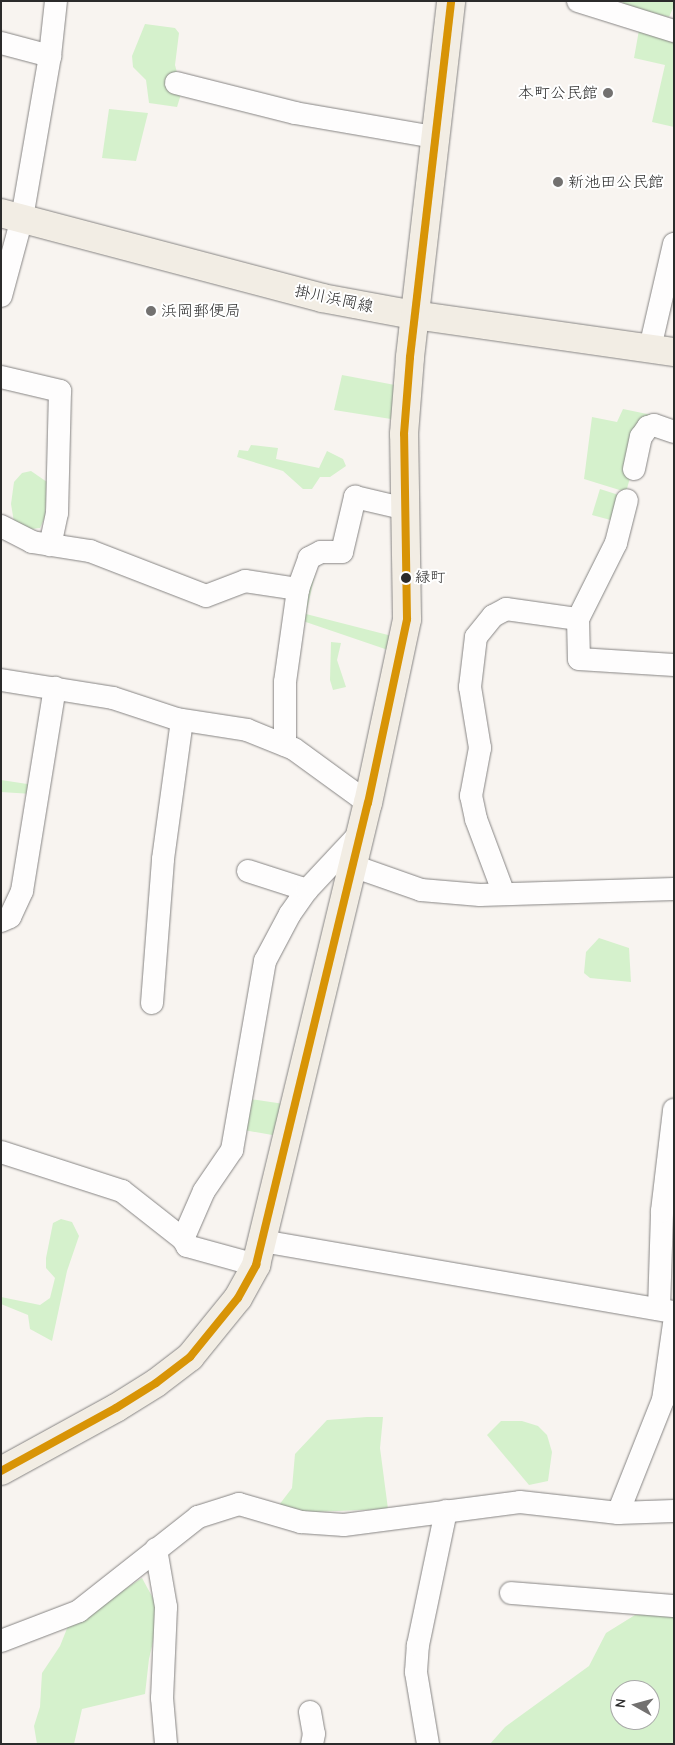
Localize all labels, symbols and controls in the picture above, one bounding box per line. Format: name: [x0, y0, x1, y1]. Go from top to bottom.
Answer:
place label: 本町公民館: [518, 83, 598, 103]
marker: 本町公民館: [602, 87, 614, 99]
place label: 新池田公民館: [568, 172, 664, 192]
marker: 新池田公民館: [552, 176, 564, 188]
street label: 掛川浜岡線: [293, 281, 375, 317]
place label: 浜岡郵便局: [161, 301, 241, 321]
marker: 浜岡郵便局: [145, 305, 157, 317]
place label: 緑町: [415, 569, 445, 587]
marker: 緑町: [401, 573, 411, 583]
north arrow: [610, 1680, 660, 1730]
text: N: [612, 1698, 630, 1709]

